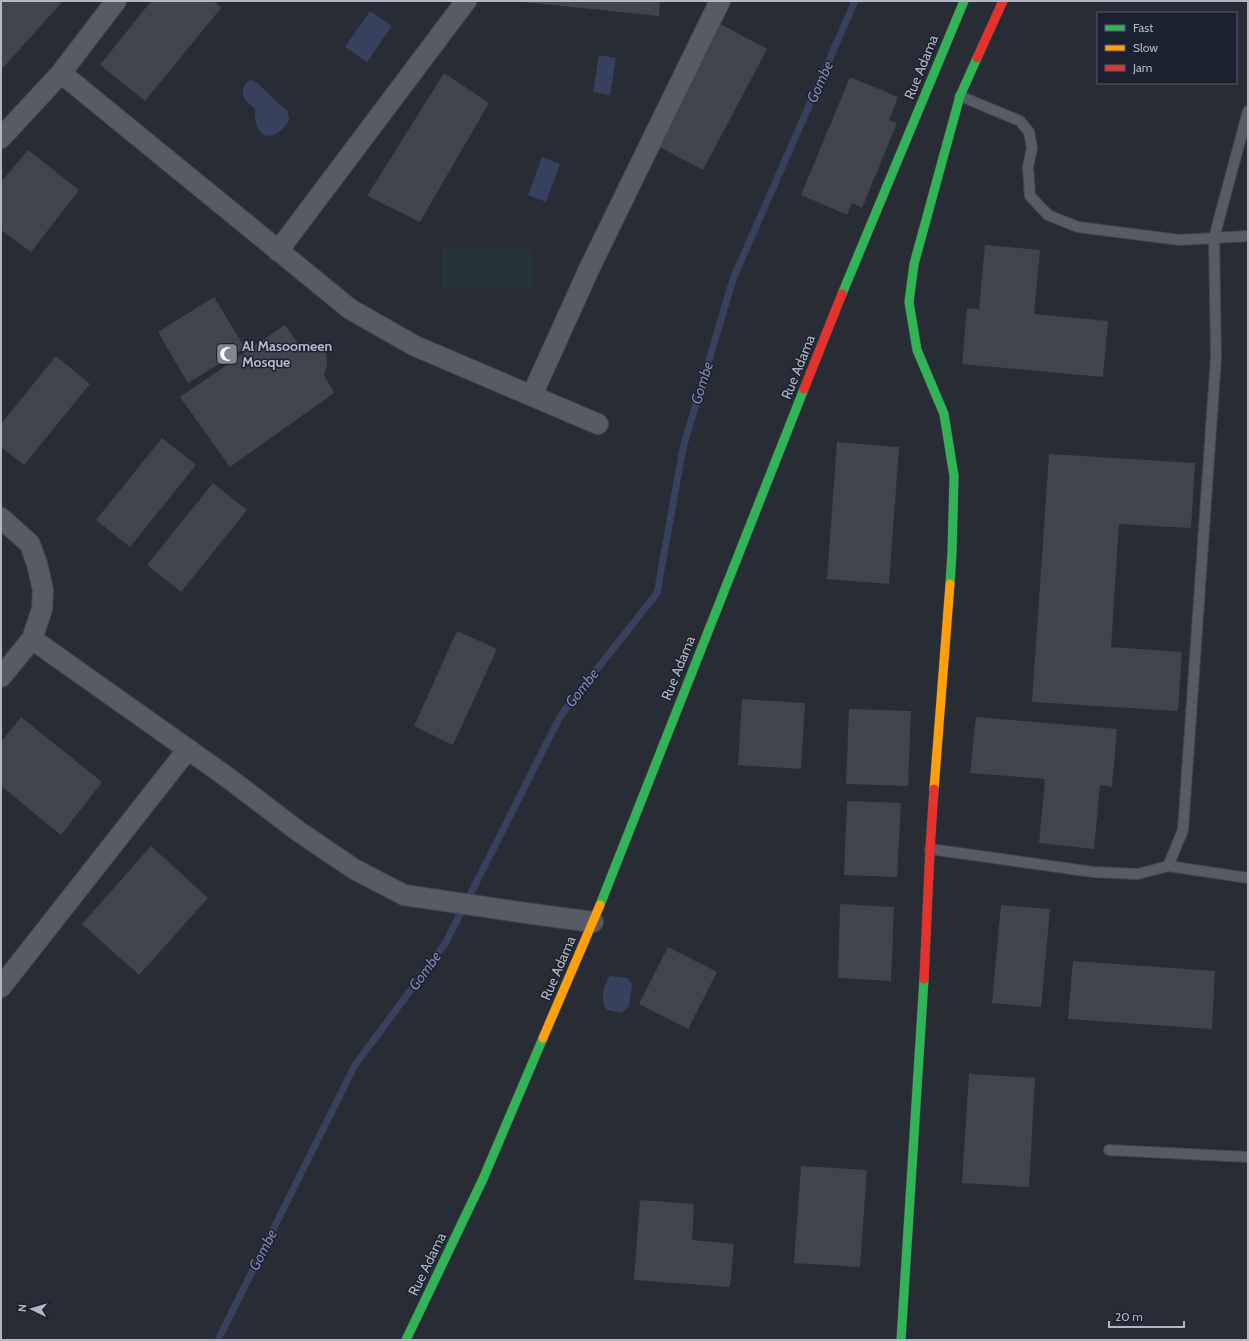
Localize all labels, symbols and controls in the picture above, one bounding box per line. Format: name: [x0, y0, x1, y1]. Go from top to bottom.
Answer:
legend: [1097, 12, 1237, 84]
text: Fast: [1133, 20, 1153, 35]
street label: Rue Adama: [900, 32, 942, 102]
text: Slow: [1133, 40, 1158, 55]
water label: Gombe: [803, 58, 837, 106]
text: Jam: [1132, 60, 1152, 75]
street label: Rue Adama: [777, 332, 819, 402]
place label: Al Masoomeen Mosque: [242, 337, 332, 371]
mosque icon: Al Masoomeen Mosque: [214, 341, 240, 367]
water label: Gombe: [687, 359, 717, 407]
street label: Rue Adama: [657, 633, 699, 703]
water label: Gombe: [561, 665, 603, 711]
street label: Rue Adama: [536, 933, 580, 1003]
water label: Gombe: [405, 948, 445, 994]
water label: Gombe: [245, 1226, 281, 1274]
street label: Rue Adama: [404, 1229, 450, 1298]
north arrow: [12, 1289, 52, 1329]
scale bar: [1109, 1303, 1184, 1329]
text: N: [15, 1304, 29, 1313]
text: 20 m: [1115, 1309, 1143, 1324]

